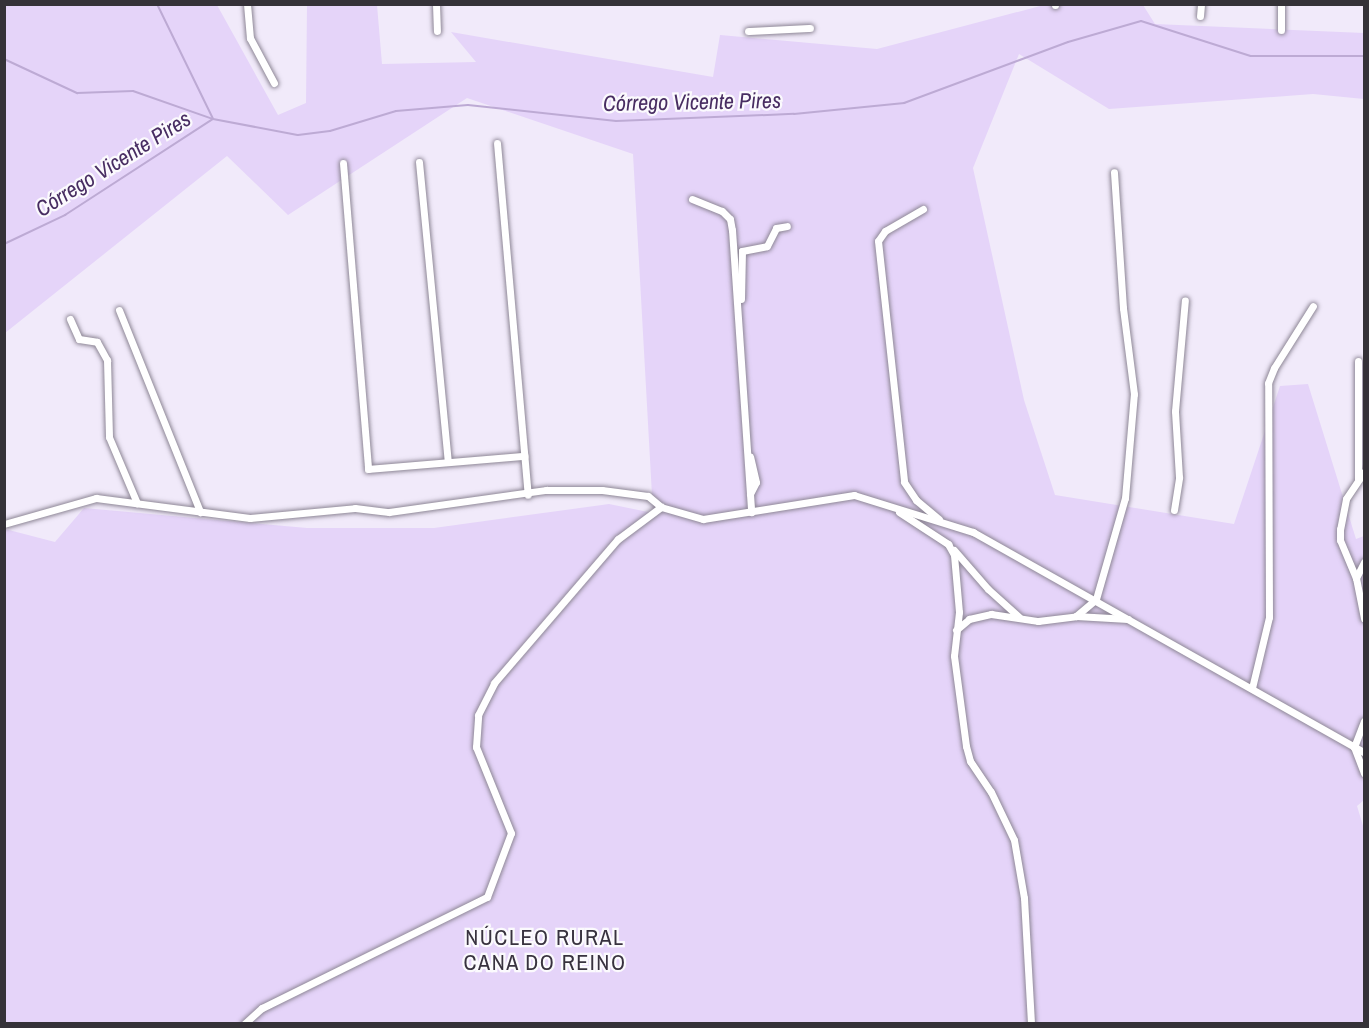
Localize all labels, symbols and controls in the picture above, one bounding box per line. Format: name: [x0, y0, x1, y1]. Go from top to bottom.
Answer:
water label: Córrego Vicente Pires: [603, 87, 781, 117]
water label: Córrego Vicente Pires: [30, 106, 196, 222]
district label: NÚCLEO RURAL CANA DO REINO: [463, 924, 627, 975]

